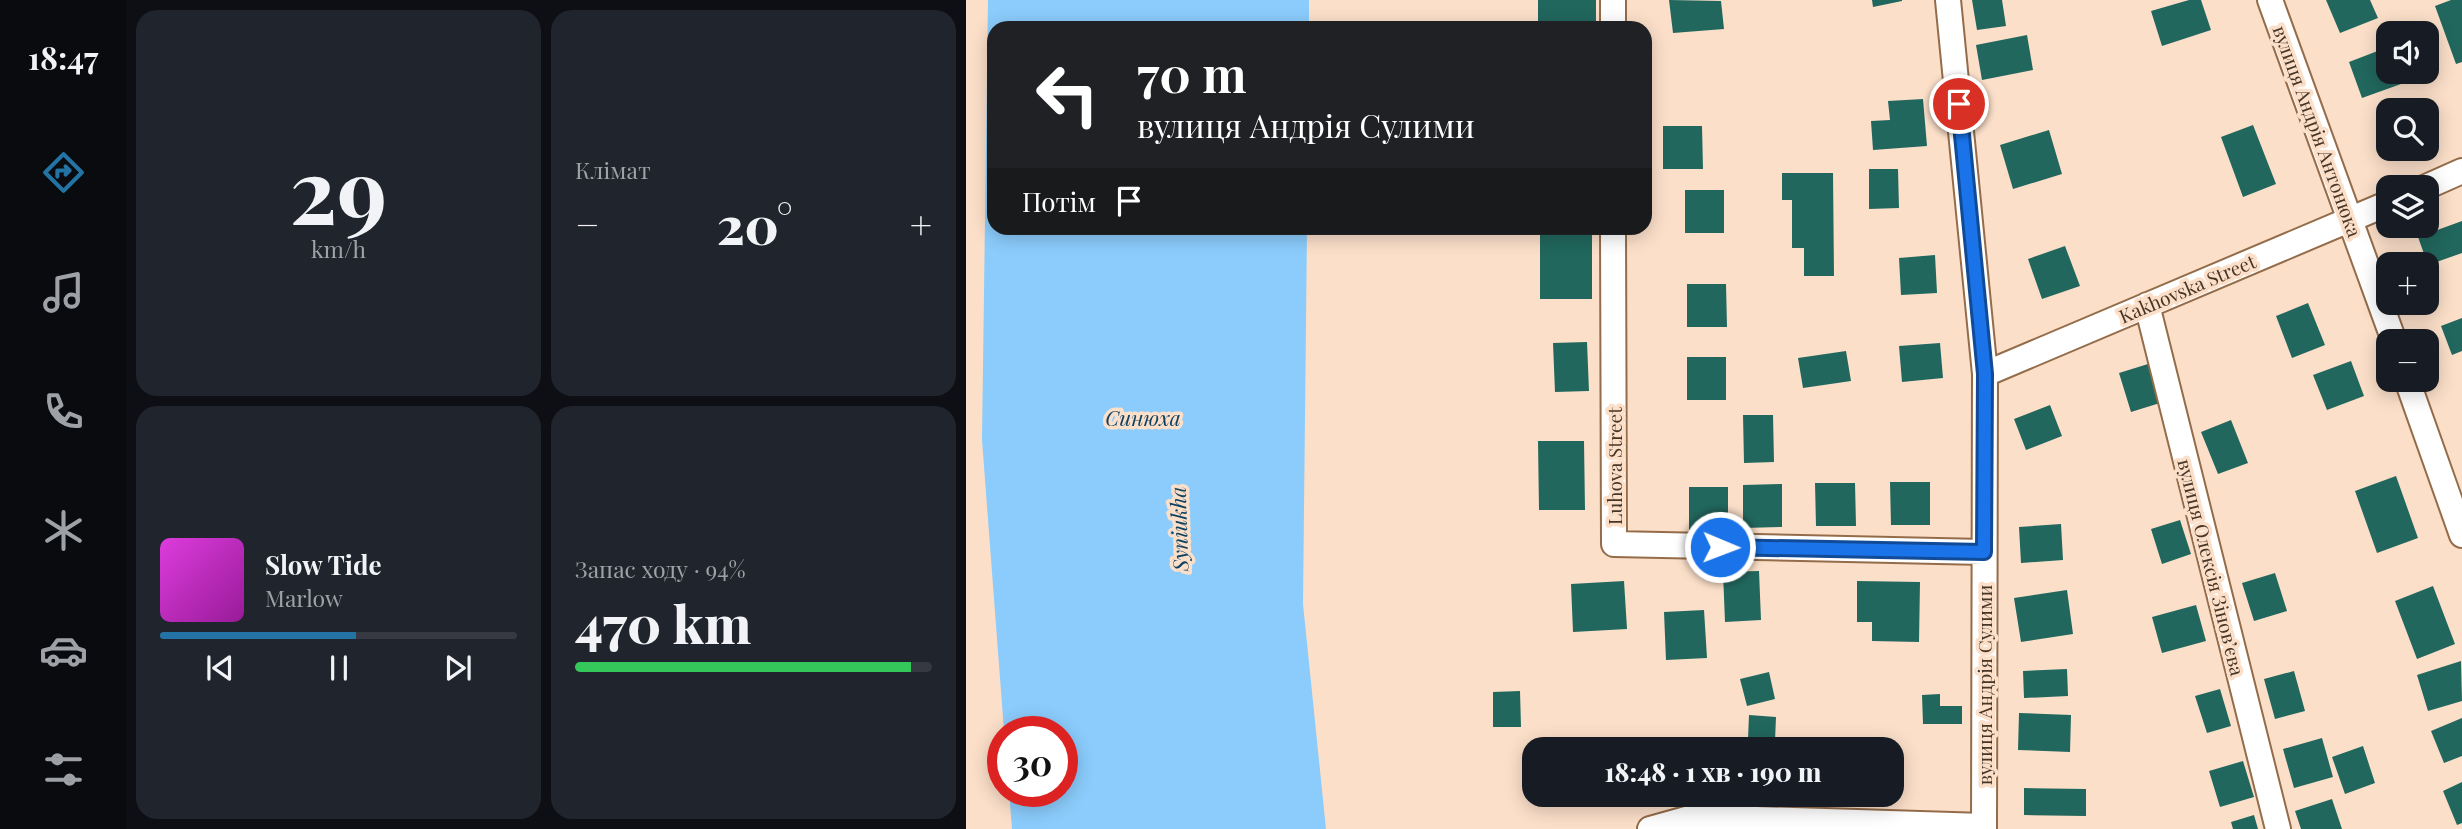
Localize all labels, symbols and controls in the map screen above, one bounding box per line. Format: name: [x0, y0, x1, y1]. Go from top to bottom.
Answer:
map controls: [2376, 21, 2439, 392]
button: sound: [2376, 21, 2439, 84]
street label: вулиця Андрія Антонюка: [2268, 22, 2369, 241]
text: 18:47: [28, 35, 98, 78]
text: 70 m: [1137, 40, 1247, 105]
icon: left: [1022, 49, 1113, 140]
pin: [1929, 74, 1989, 134]
icon: arrive: [1940, 85, 1978, 123]
button: search: [2376, 98, 2439, 161]
text: вулиця Андрія Сулими: [1137, 103, 1475, 146]
text: 29: [290, 127, 387, 248]
icon: directions: [39, 148, 88, 197]
text: Клімат: [575, 154, 651, 185]
button: layers: [2376, 175, 2439, 238]
icon: arrive: [1110, 182, 1148, 220]
text: Потім: [1022, 184, 1096, 219]
text: 20°: [717, 189, 793, 258]
text: −: [575, 198, 600, 249]
text: +: [910, 198, 932, 249]
text: km/h: [311, 233, 366, 264]
street label: Kakhovska Street: [2115, 247, 2260, 329]
button: +: [2376, 252, 2439, 315]
icon: music: [39, 268, 88, 317]
button: −: [2376, 329, 2439, 392]
icon: phone: [39, 387, 88, 436]
water label: Синюха: [1105, 403, 1181, 431]
street label: Luhova Street: [1601, 407, 1627, 525]
street label: вулиця Олексія Зіновʼєва: [2172, 456, 2252, 679]
water label: Syniukha: [1163, 486, 1194, 573]
icon: climate: [39, 506, 88, 555]
position arrow: [1683, 510, 1757, 584]
text: Slow Tide: [265, 547, 382, 582]
text: Запас ходу · 94%: [575, 553, 746, 584]
text: Marlow: [265, 582, 343, 613]
street label: вулиця Андрія Сулими: [1971, 585, 1997, 785]
text: 470 km: [575, 588, 751, 657]
icon: car: [39, 626, 88, 675]
icon: previous: [201, 649, 239, 687]
icon: pause: [320, 649, 358, 687]
icon: next: [439, 649, 477, 687]
speed limit sign: 30: [987, 716, 1078, 807]
icon: filters: [39, 745, 88, 794]
text: 18:48 · 1 хв · 190 m: [1605, 754, 1821, 789]

